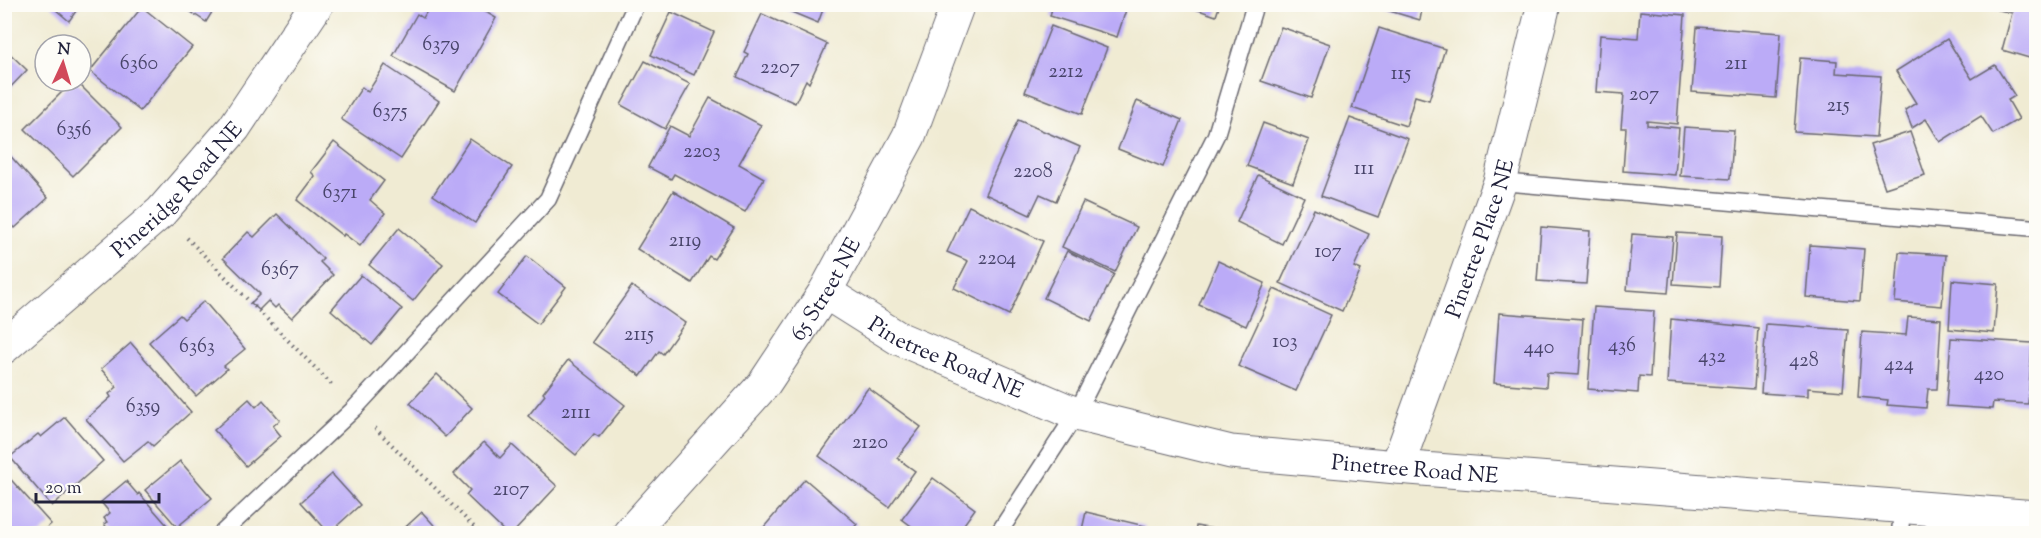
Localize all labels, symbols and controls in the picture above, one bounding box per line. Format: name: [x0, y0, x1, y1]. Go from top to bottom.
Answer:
house number: 6379: [422, 31, 460, 60]
north arrow: [33, 33, 93, 93]
text: N: [57, 39, 71, 62]
house number: 6360: [120, 50, 158, 79]
house number: 211: [1725, 50, 1748, 79]
house number: 2207: [760, 54, 800, 83]
house number: 2212: [1049, 58, 1083, 87]
house number: 115: [1391, 60, 1411, 89]
house number: 207: [1629, 81, 1659, 110]
house number: 215: [1827, 92, 1850, 121]
house number: 6375: [373, 98, 408, 127]
house number: 6356: [57, 116, 91, 145]
street label: Pineridge Road NE: [105, 116, 252, 267]
house number: 2203: [683, 138, 721, 167]
house number: 111: [1354, 155, 1374, 184]
street label: Pinetree Place NE: [1439, 156, 1524, 323]
house number: 2208: [1013, 158, 1053, 187]
house number: 6371: [323, 179, 358, 208]
house number: 2119: [669, 227, 701, 256]
street label: 65 Street NE: [784, 232, 870, 348]
house number: 107: [1314, 238, 1342, 267]
house number: 2204: [978, 245, 1016, 274]
house number: 6367: [261, 256, 299, 285]
street label: Pinetree Road NE: [861, 310, 1028, 409]
house number: 2115: [624, 321, 654, 350]
house number: 103: [1272, 328, 1298, 357]
house number: 436: [1608, 332, 1636, 361]
house number: 6363: [179, 333, 215, 362]
house number: 440: [1524, 334, 1554, 363]
house number: 432: [1698, 343, 1726, 372]
house number: 428: [1789, 347, 1819, 376]
house number: 424: [1884, 351, 1914, 380]
house number: 420: [1974, 361, 2004, 390]
house number: 6359: [126, 393, 160, 422]
house number: 2111: [561, 399, 591, 428]
house number: 2120: [852, 429, 888, 458]
street label: Pinetree Road NE: [1330, 448, 1499, 494]
scale bar: [36, 466, 159, 504]
text: 20 m: [45, 476, 82, 502]
house number: 2107: [493, 476, 529, 505]

